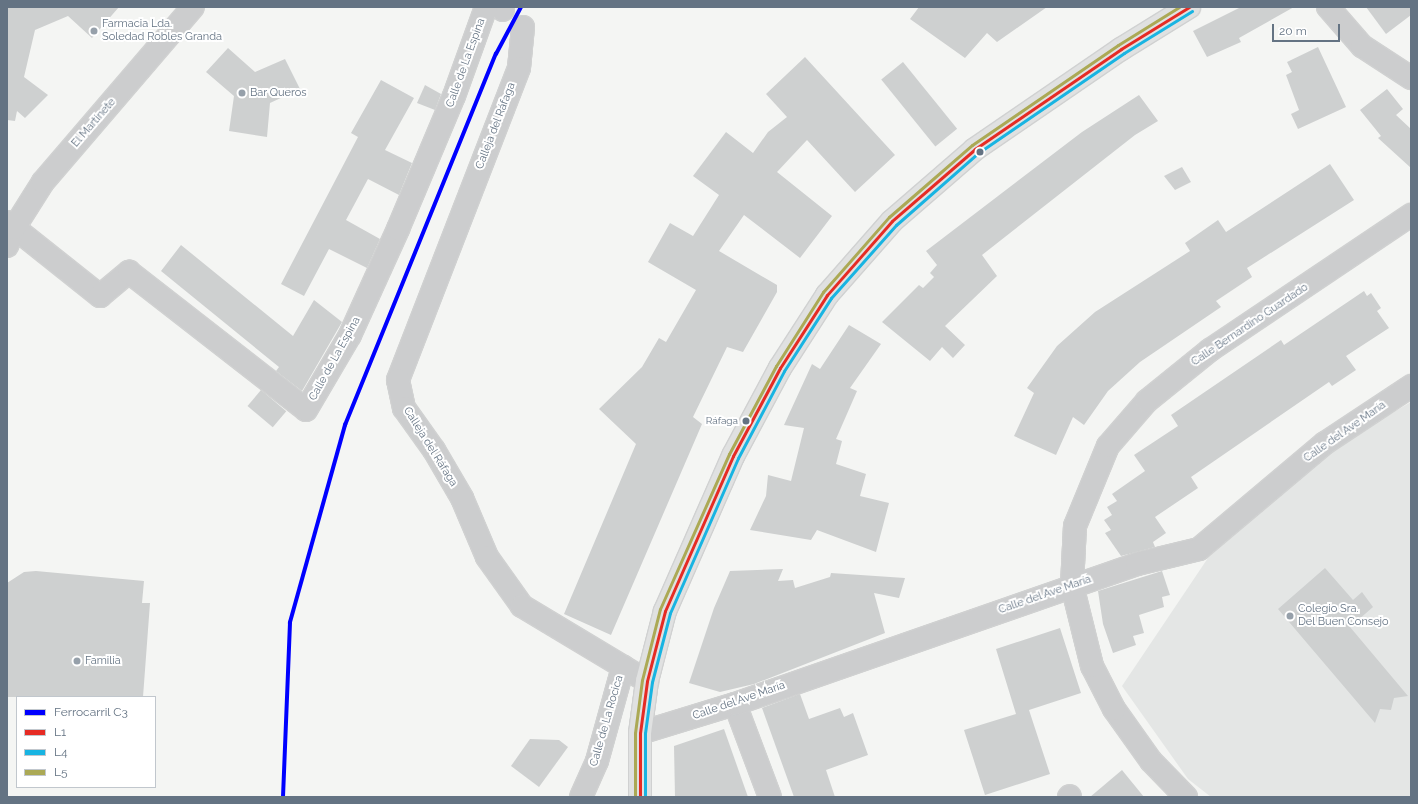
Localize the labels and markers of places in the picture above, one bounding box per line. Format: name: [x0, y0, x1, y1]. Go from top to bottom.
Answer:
place label: Farmacia Lda. Soledad Robles Granda: [102, 18, 222, 44]
marker: Farmacia Lda. Soledad Robles Granda: [89, 26, 99, 36]
place label: Bar Queros: [250, 86, 307, 100]
marker: Bar Queros: [237, 88, 247, 98]
unlabelled marker: [975, 147, 985, 157]
place label: Ráfaga: [706, 415, 738, 427]
marker: Ráfaga: [741, 416, 751, 426]
place label: Colegio Sra. Del Buen Consejo: [1298, 603, 1389, 629]
marker: Colegio Sra. Del Buen Consejo: [1285, 611, 1295, 621]
place label: Familia: [85, 654, 121, 668]
marker: Familia: [72, 656, 82, 666]

